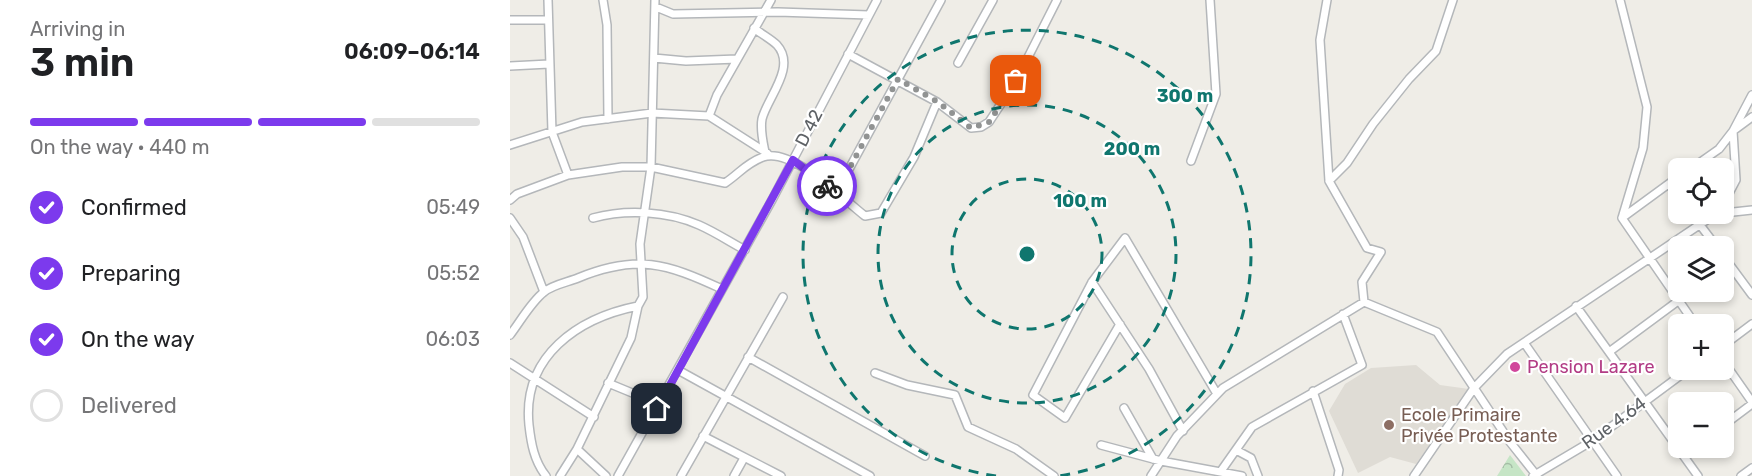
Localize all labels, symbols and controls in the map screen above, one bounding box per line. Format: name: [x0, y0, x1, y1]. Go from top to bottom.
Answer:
text: Arriving in: [30, 17, 125, 41]
text: 06:09–06:14: [344, 38, 480, 65]
text: 3 min: [30, 40, 135, 86]
pin: [990, 55, 1041, 106]
icon: bag: [999, 64, 1032, 97]
text: 300 m: [1157, 85, 1213, 107]
street label: D 42: [790, 106, 828, 150]
text: On the way · 440 m: [30, 135, 209, 159]
text: 200 m: [1104, 138, 1160, 160]
courier: [797, 156, 857, 216]
map controls: [1668, 158, 1734, 458]
button: locate: [1668, 158, 1734, 224]
icon: bike: [811, 170, 844, 203]
text: 100 m: [1053, 190, 1107, 212]
icon: check: [30, 191, 63, 224]
text: Confirmed: [81, 194, 187, 221]
text: 05:49: [426, 195, 480, 219]
button: layers: [1668, 236, 1734, 302]
centre of rings: [1017, 244, 1037, 264]
icon: check: [30, 257, 63, 290]
text: Preparing: [81, 260, 181, 287]
text: 05:52: [427, 261, 480, 285]
button: +: [1668, 314, 1734, 380]
icon: check: [30, 323, 63, 356]
text: On the way: [81, 326, 195, 353]
text: 06:03: [425, 327, 480, 351]
place label: Pension Lazare: [1527, 356, 1655, 378]
marker: Pension Lazare: [1508, 360, 1522, 374]
pin: [631, 383, 682, 434]
text: Delivered: [81, 392, 177, 419]
icon: home: [640, 392, 673, 425]
street label: Rue 4.64: [1577, 392, 1651, 454]
button: −: [1668, 392, 1734, 458]
place label: Ecole Primaire Privée Protestante: [1401, 404, 1558, 447]
marker: Ecole Primaire Privée Protestante: [1382, 418, 1396, 432]

